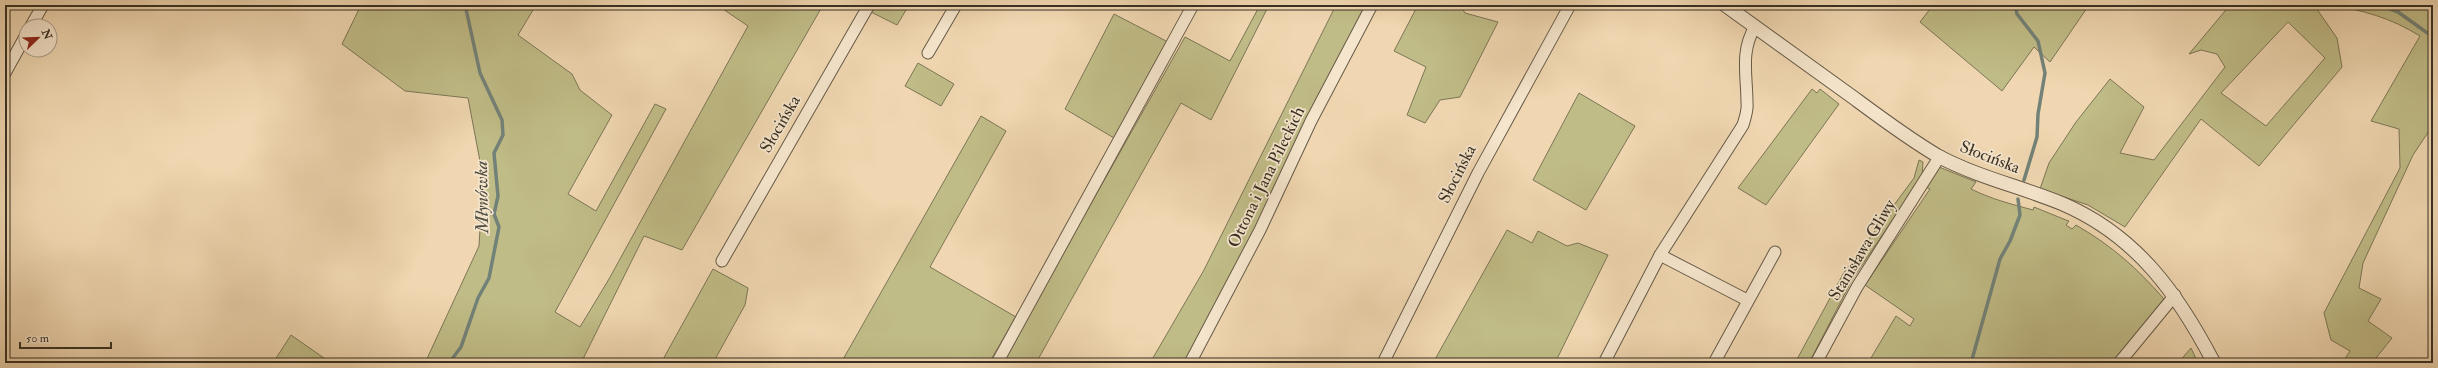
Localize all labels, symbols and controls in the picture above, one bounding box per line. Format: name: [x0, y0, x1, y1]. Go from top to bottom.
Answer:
north arrow: [18, 18, 58, 58]
text: N: [38, 26, 55, 42]
street label: Słocińska: [755, 91, 805, 156]
street label: Ottona i Jana Pileckich: [1223, 103, 1310, 251]
street label: Słocińska: [1957, 136, 2024, 178]
street label: Słocińska: [1433, 140, 1481, 207]
water label: Młynówka: [470, 160, 494, 235]
street label: Stanisława Gliwy: [1824, 195, 1902, 305]
scale bar: [20, 324, 111, 350]
text: 50 m: [26, 331, 50, 346]

